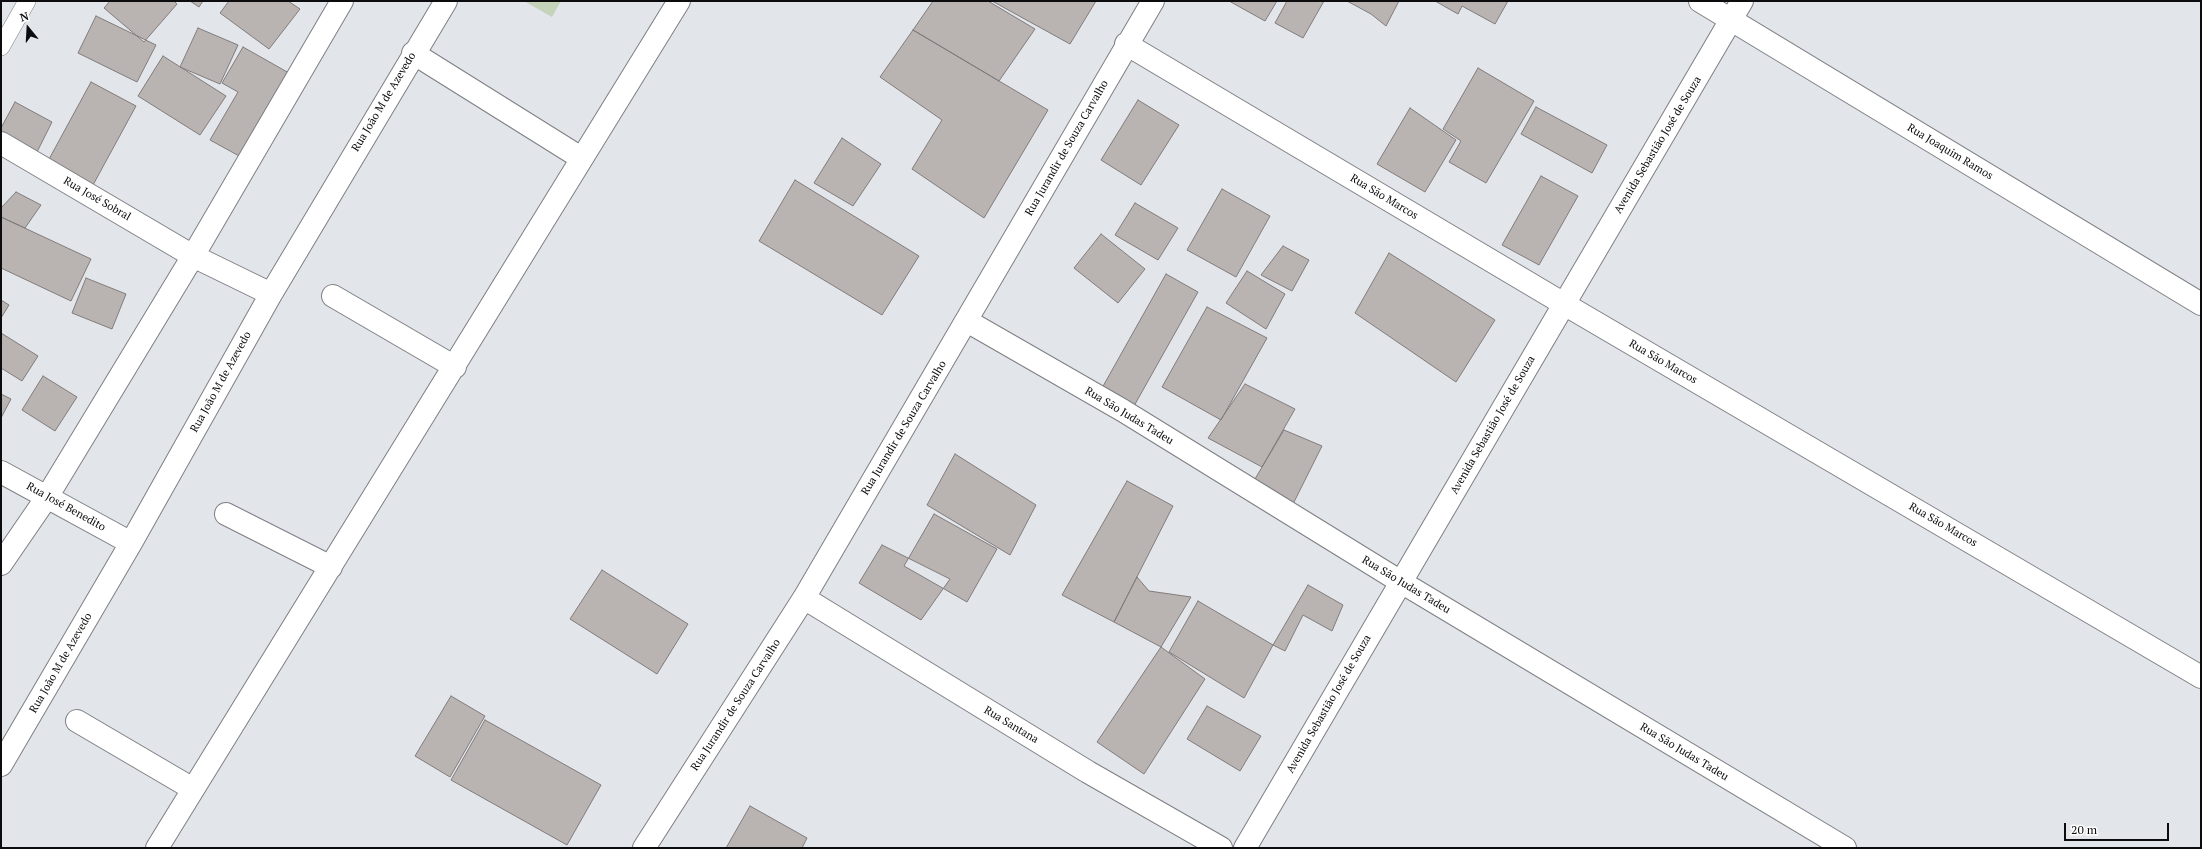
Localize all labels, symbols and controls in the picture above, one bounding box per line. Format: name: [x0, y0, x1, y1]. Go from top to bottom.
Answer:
north arrow: [8, 8, 48, 48]
text: N: [18, 9, 30, 25]
street label: Rua João M de Azevedo: [349, 50, 419, 154]
street label: Avenida Sebastião José de Souza: [1612, 74, 1704, 216]
street label: Rua Jurandir de Souza Carvalho: [1023, 78, 1111, 218]
street label: Rua Joaquim Ramos: [1905, 121, 1995, 183]
street label: Rua São Marcos: [1348, 172, 1420, 222]
street label: Rua José Sobral: [61, 174, 133, 224]
street label: Rua João M de Azevedo: [188, 329, 254, 435]
street label: Rua São Marcos: [1626, 337, 1700, 387]
street label: Avenida Sebastião José de Souza: [1448, 353, 1538, 497]
street label: Rua Jurandir de Souza Carvalho: [859, 358, 949, 498]
street label: Rua São Judas Tadeu: [1082, 384, 1176, 448]
street label: Rua José Benedito: [24, 480, 108, 534]
street label: Rua São Marcos: [1906, 500, 1980, 550]
street label: Rua São Judas Tadeu: [1359, 553, 1453, 617]
street label: Rua João M de Azevedo: [27, 611, 95, 715]
street label: Avenida Sebastião José de Souza: [1284, 632, 1374, 776]
street label: Rua Jurandir de Souza Carvalho: [688, 637, 784, 773]
street label: Rua Santana: [981, 704, 1041, 746]
street label: Rua São Judas Tadeu: [1637, 720, 1731, 784]
scale bar: [2066, 815, 2171, 841]
text: 20 m: [2071, 822, 2097, 837]

